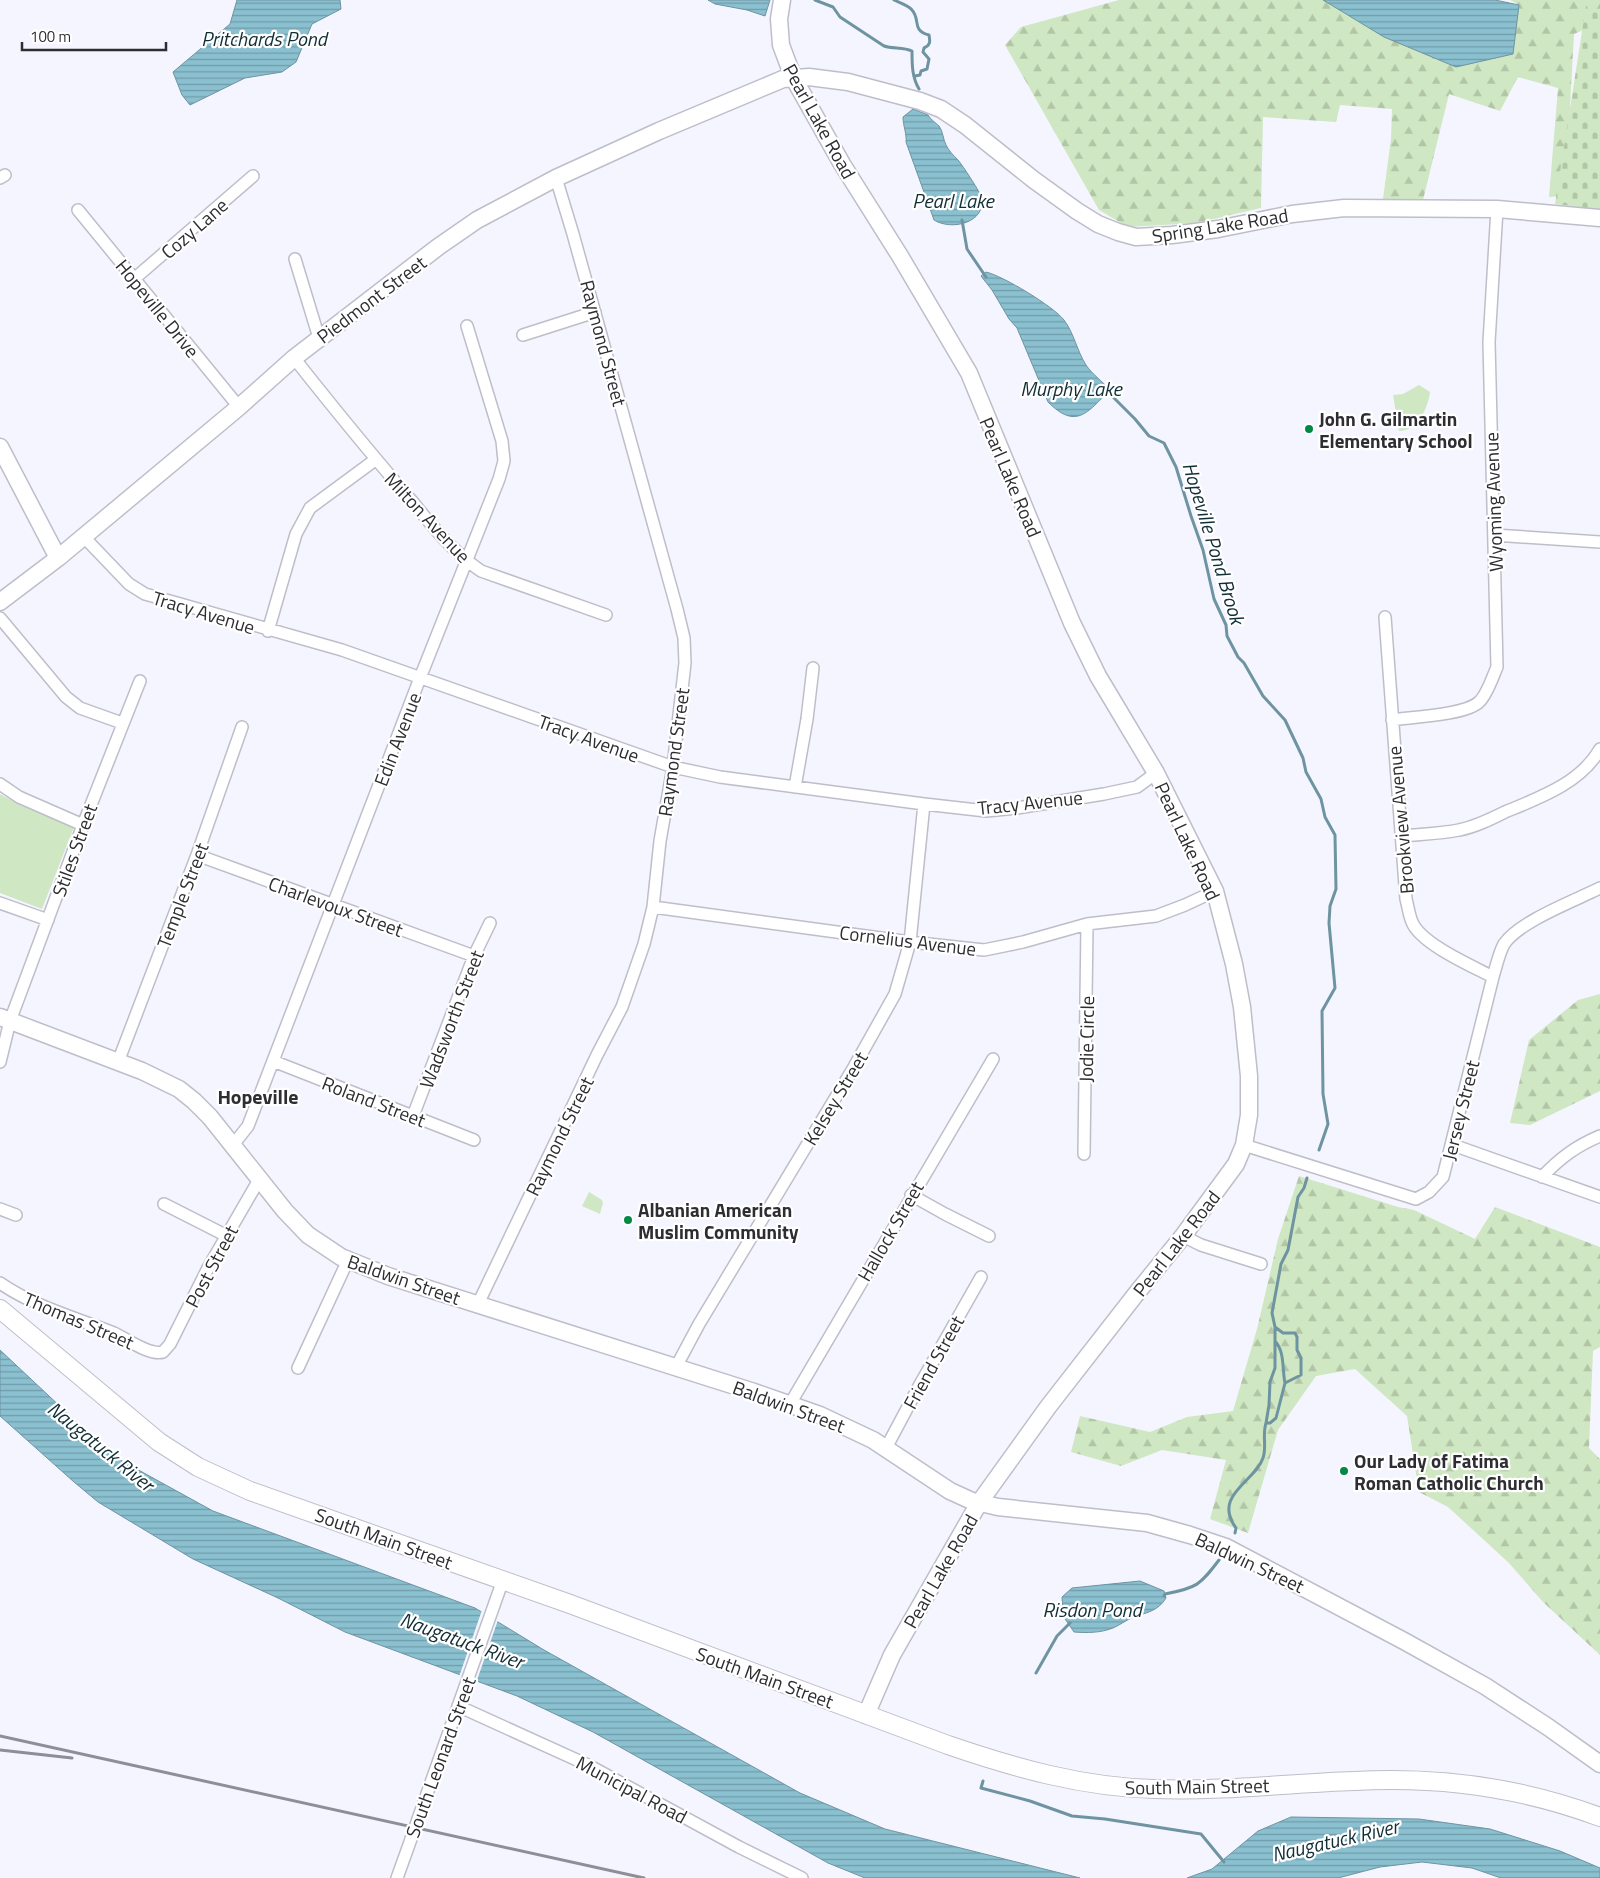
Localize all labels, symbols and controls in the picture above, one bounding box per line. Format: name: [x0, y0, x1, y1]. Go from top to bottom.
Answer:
scale bar: [22, 20, 166, 52]
water label: Pritchards Pond: [201, 23, 329, 54]
text: 100 m: [30, 25, 71, 48]
street label: Pearl Lake Road: [776, 58, 864, 184]
water label: Pearl Lake: [912, 185, 996, 216]
street label: Cozy Lane: [154, 191, 234, 265]
street label: Spring Lake Road: [1150, 200, 1290, 250]
street label: Piedmont Street: [310, 248, 432, 350]
street label: Hopeville Drive: [109, 252, 207, 364]
street label: Raymond Street: [573, 277, 635, 410]
water label: Murphy Lake: [1020, 373, 1123, 404]
place label: John G. Gilmartin Elementary School: [1319, 404, 1473, 455]
street label: Pearl Lake Road: [973, 412, 1049, 542]
marker: John G. Gilmartin Elementary School: [1303, 423, 1315, 435]
street label: Wyoming Avenue: [1476, 432, 1510, 572]
water label: Hopeville Pond Brook: [1175, 458, 1254, 630]
street label: Milton Avenue: [378, 465, 478, 569]
street label: Tracy Avenue: [149, 583, 259, 641]
street label: Raymond Street: [650, 685, 696, 818]
street label: Edin Avenue: [366, 688, 428, 790]
street label: Tracy Avenue: [534, 706, 644, 770]
street label: Brookview Avenue: [1379, 745, 1421, 895]
street label: Pearl Lake Road: [1148, 777, 1228, 905]
street label: Tracy Avenue: [976, 782, 1084, 822]
street label: Stiles Street: [44, 799, 104, 901]
street label: Temple Street: [149, 838, 216, 952]
street label: Charlevoux Street: [265, 868, 408, 944]
street label: Cornelius Avenue: [838, 917, 978, 963]
street label: Wadsworth Street: [411, 945, 491, 1092]
street label: Jodie Circle: [1071, 995, 1101, 1083]
street label: Kelsey Street: [796, 1045, 875, 1151]
street label: Jersey Street: [1434, 1057, 1487, 1163]
street label: Roland Street: [318, 1068, 430, 1134]
street label: Raymond Street: [518, 1071, 601, 1201]
district label: Hopeville: [217, 1081, 299, 1112]
street label: Hallock Street: [850, 1175, 931, 1287]
street label: Pearl Lake Road: [1125, 1184, 1227, 1302]
place label: Albanian American Muslim Community: [638, 1195, 799, 1246]
marker: Albanian American Muslim Community: [622, 1214, 634, 1226]
street label: Post Street: [177, 1219, 245, 1312]
street label: Baldwin Street: [344, 1246, 465, 1312]
street label: Thomas Street: [19, 1284, 139, 1356]
street label: Friend Street: [895, 1309, 971, 1414]
street label: Baldwin Street: [729, 1372, 850, 1440]
water label: Naugatuck River: [41, 1393, 163, 1500]
place label: Our Lady of Fatima Roman Catholic Church: [1354, 1446, 1544, 1497]
marker: Our Lady of Fatima Roman Catholic Church: [1338, 1465, 1350, 1477]
street label: South Main Street: [311, 1500, 457, 1576]
street label: Pearl Lake Road: [895, 1508, 985, 1634]
street label: Baldwin Street: [1191, 1524, 1310, 1600]
water label: Risdon Pond: [1043, 1594, 1143, 1625]
water label: Naugatuck River: [396, 1603, 531, 1678]
street label: South Main Street: [692, 1639, 838, 1715]
street label: South Leonard Street: [397, 1672, 483, 1842]
street label: Municipal Road: [571, 1748, 693, 1830]
street label: South Main Street: [1125, 1770, 1270, 1802]
water label: Naugatuck River: [1268, 1810, 1404, 1870]

